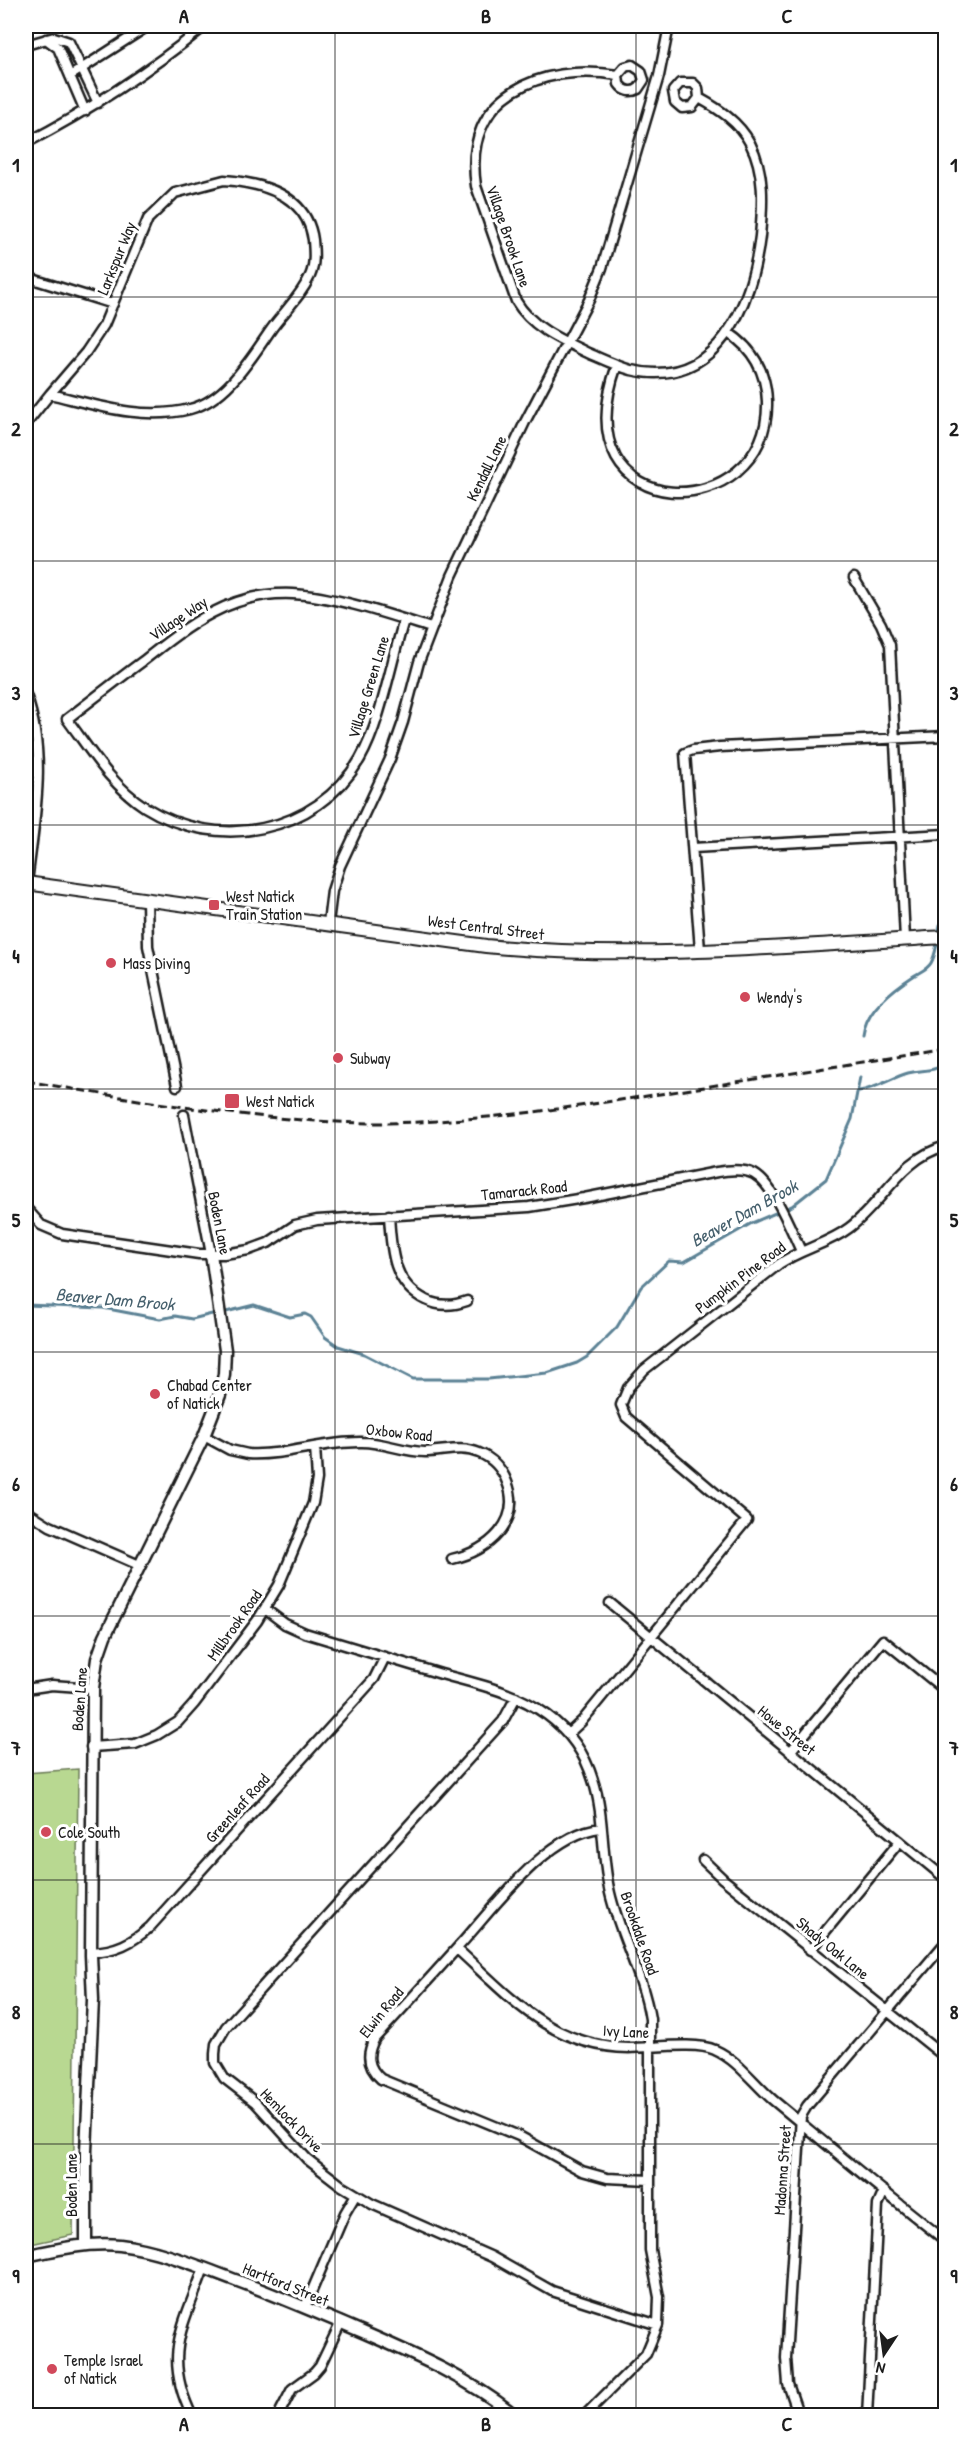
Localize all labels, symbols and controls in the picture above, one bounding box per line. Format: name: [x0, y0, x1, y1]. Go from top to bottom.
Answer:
text: A: [179, 2, 189, 29]
text: B: [481, 2, 491, 29]
text: C: [782, 2, 793, 29]
text: 1: [12, 151, 20, 178]
text: 1: [950, 151, 958, 178]
street label: Village Brook Lane: [481, 182, 537, 290]
street label: Larkspur Way: [91, 218, 141, 298]
text: 2: [11, 415, 21, 442]
text: 2: [949, 415, 959, 442]
street label: Kendall Lane: [461, 431, 512, 505]
street label: Village Way: [145, 590, 212, 646]
street label: Village Green Lane: [342, 632, 394, 741]
text: 3: [12, 679, 21, 706]
text: 3: [950, 679, 959, 706]
place label: West Natick Train Station: [226, 885, 302, 925]
marker: West Natick Train Station: [207, 898, 221, 912]
street label: West Central Street: [427, 909, 546, 945]
text: 4: [12, 942, 20, 969]
text: 4: [950, 942, 958, 969]
place label: Mass Diving: [123, 952, 190, 974]
marker: Mass Diving: [104, 956, 118, 970]
place label: Wendy's: [757, 986, 802, 1008]
marker: Wendy's: [738, 990, 752, 1004]
place label: Subway: [350, 1047, 391, 1069]
marker: Subway: [331, 1051, 345, 1065]
place label: West Natick: [246, 1090, 315, 1112]
marker: West Natick: [223, 1092, 241, 1110]
water label: Beaver Dam Brook: [686, 1173, 803, 1253]
street label: Tamarack Road: [480, 1175, 568, 1205]
street label: Boden Lane: [203, 1190, 237, 1257]
text: 5: [12, 1206, 21, 1233]
text: 5: [950, 1206, 959, 1233]
street label: Pumpkin Pine Road: [690, 1236, 790, 1318]
water label: Beaver Dam Brook: [55, 1281, 177, 1317]
place label: Chabad Center of Natick: [167, 1374, 252, 1414]
marker: Chabad Center of Natick: [148, 1387, 162, 1401]
street label: Oxbow Road: [365, 1418, 433, 1446]
text: 6: [12, 1470, 20, 1497]
text: 6: [950, 1470, 958, 1497]
street label: Millbrook Road: [201, 1585, 267, 1665]
street label: Boden Lane: [66, 1666, 92, 1732]
street label: Howe Street: [753, 1700, 821, 1760]
text: 7: [10, 1734, 21, 1761]
text: 7: [948, 1734, 959, 1761]
street label: Greenleaf Road: [200, 1769, 274, 1847]
place label: Cole South: [58, 1821, 120, 1843]
marker: Cole South: [39, 1825, 53, 1839]
street label: Brookdale Road: [615, 1888, 665, 1978]
street label: Shady Oak Lane: [792, 1912, 875, 1985]
street label: Elwin Road: [354, 1982, 408, 2042]
text: 8: [12, 1998, 21, 2025]
text: 8: [950, 1998, 959, 2025]
street label: Ivy Lane: [602, 2019, 650, 2043]
street label: Hemlock Drive: [256, 2083, 329, 2158]
street label: Madonna Street: [768, 2124, 796, 2216]
street label: Boden Lane: [60, 2152, 82, 2217]
street label: Hartford Street: [240, 2257, 333, 2311]
text: 9: [12, 2262, 20, 2289]
text: 9: [950, 2262, 958, 2289]
north arrow: [854, 2324, 914, 2384]
place label: Temple Israel of Natick: [64, 2349, 144, 2389]
text: N: [874, 2357, 887, 2380]
marker: Temple Israel of Natick: [45, 2362, 59, 2376]
text: A: [179, 2410, 189, 2437]
text: B: [481, 2410, 491, 2437]
text: C: [782, 2410, 793, 2437]

